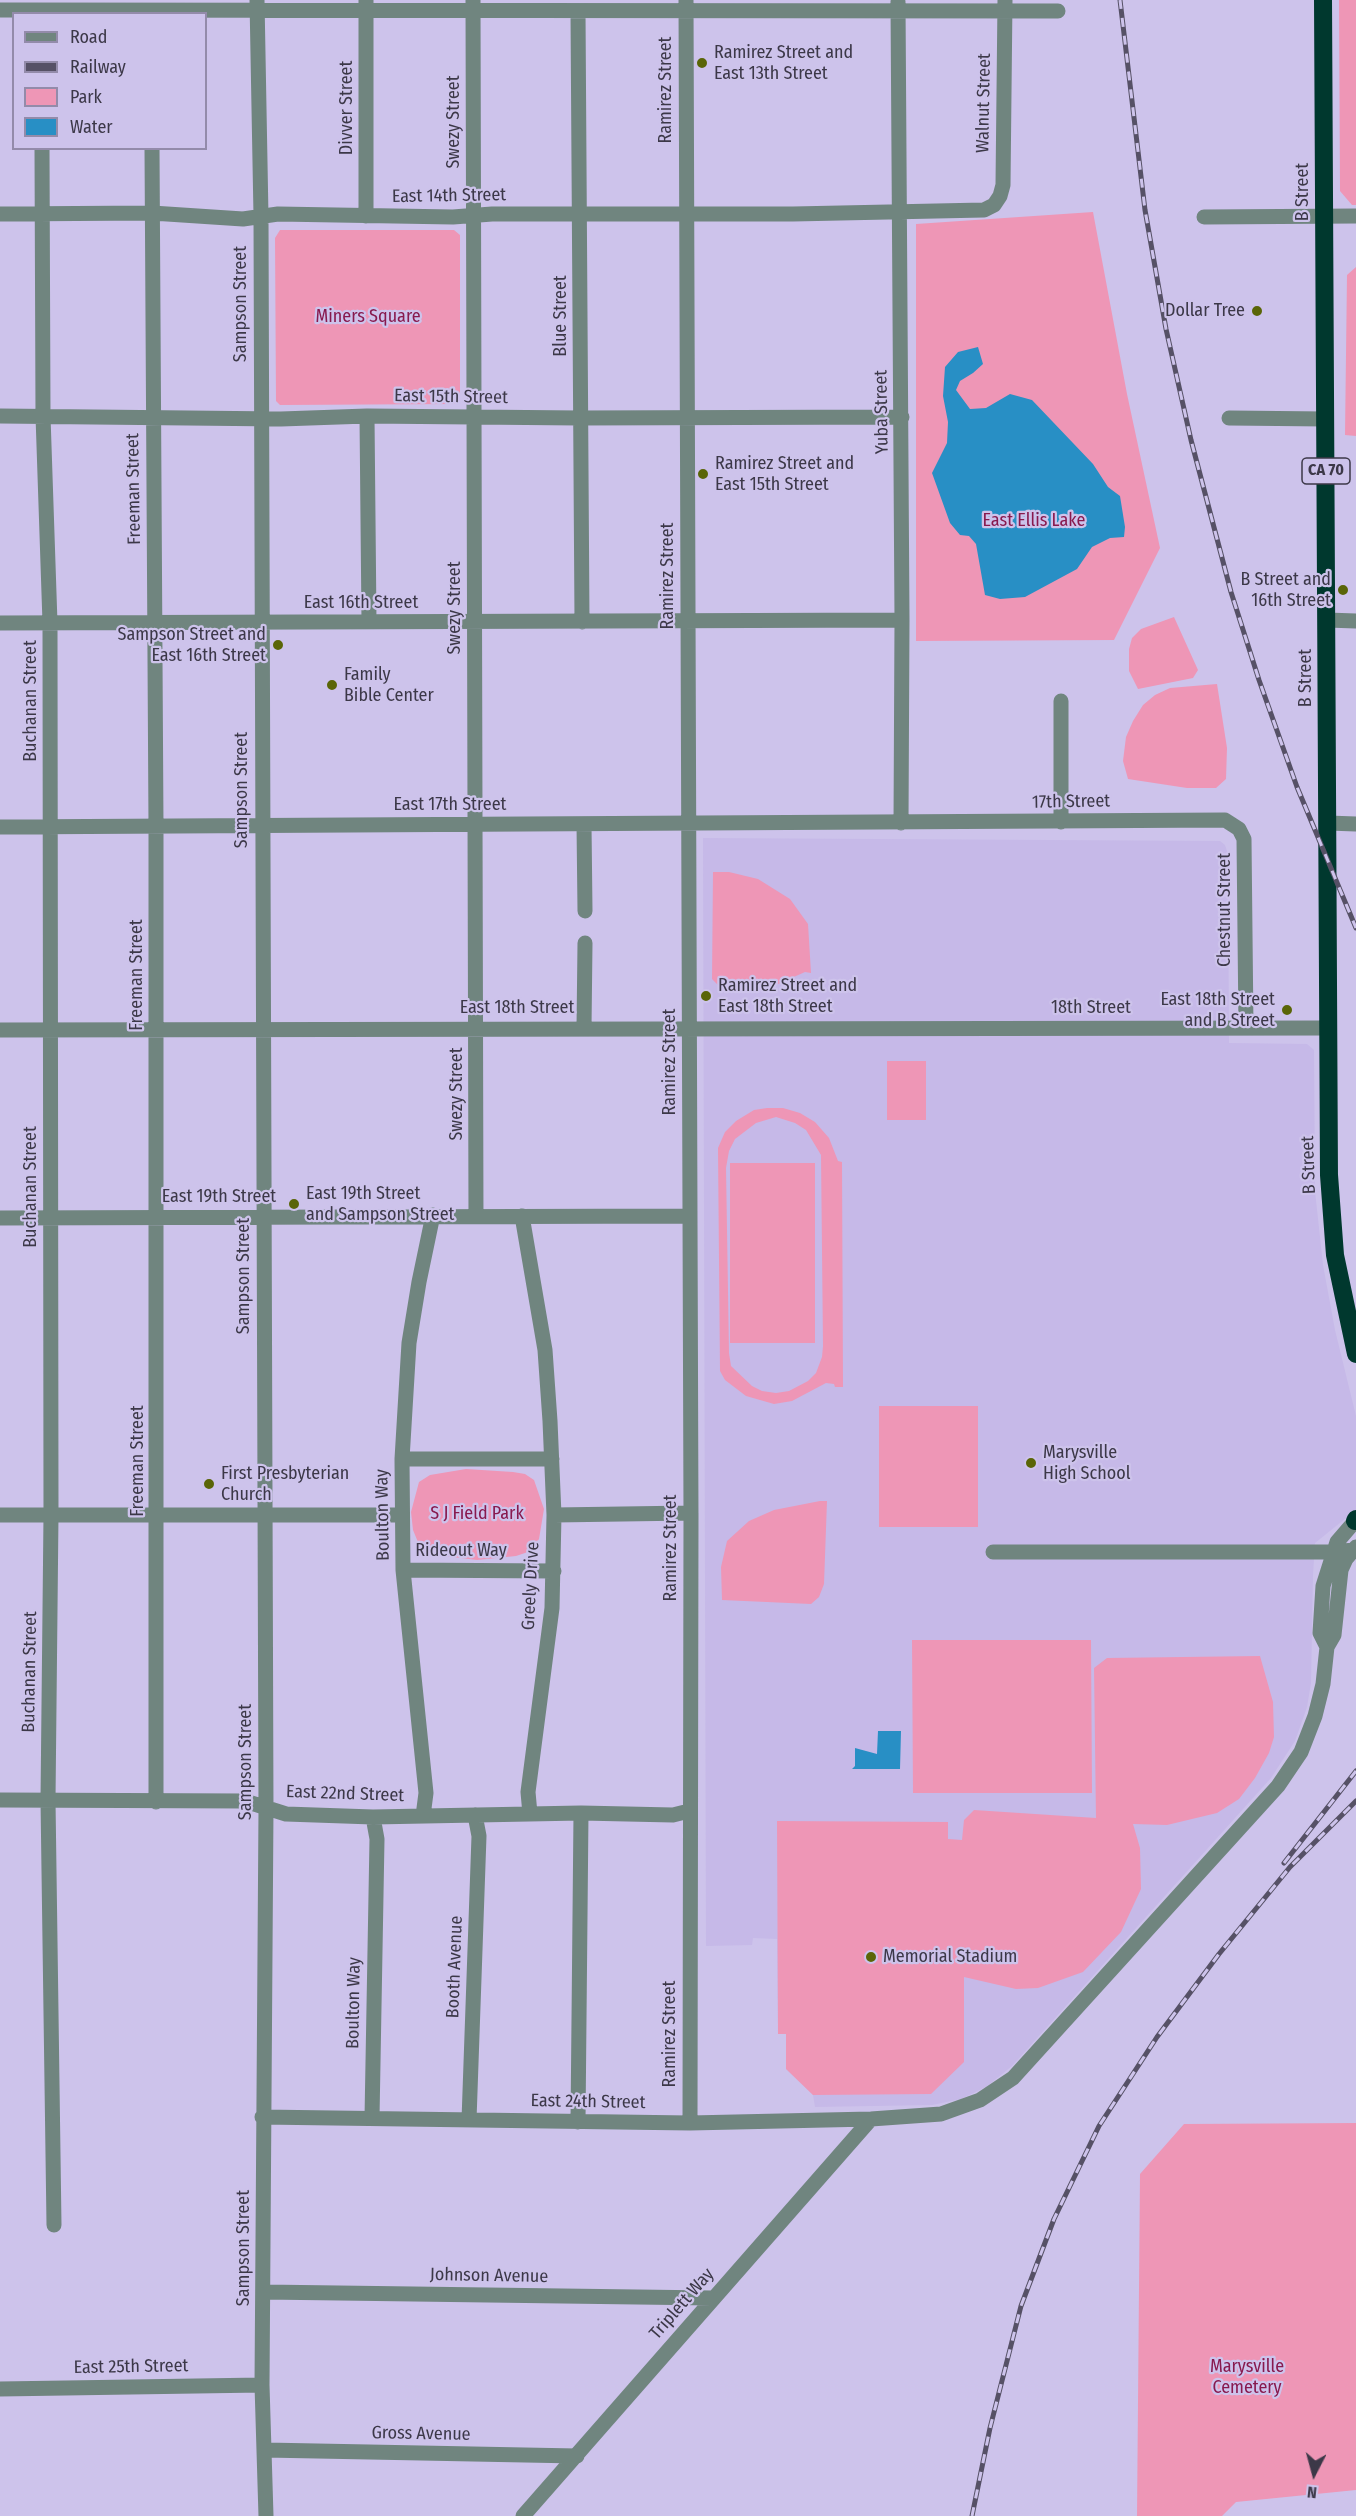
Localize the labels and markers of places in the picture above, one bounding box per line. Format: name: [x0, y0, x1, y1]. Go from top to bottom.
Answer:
place label: Ramirez Street and East 13th Street: [714, 42, 853, 84]
marker: Ramirez Street and East 13th Street: [695, 56, 709, 70]
place label: Dollar Tree: [1165, 300, 1245, 322]
marker: Dollar Tree: [1250, 304, 1264, 318]
place label: Ramirez Street and East 15th Street: [715, 453, 854, 496]
marker: Ramirez Street and East 15th Street: [696, 467, 710, 481]
place label: B Street and 16th Street: [1240, 569, 1331, 612]
marker: B Street and 16th Street: [1336, 583, 1350, 597]
place label: Sampson Street and East 16th Street: [118, 624, 266, 666]
marker: Sampson Street and East 16th Street: [271, 638, 285, 652]
place label: Family Bible Center: [344, 664, 434, 706]
marker: Family Bible Center: [325, 678, 339, 692]
place label: Ramirez Street and East 18th Street: [718, 975, 857, 1018]
marker: Ramirez Street and East 18th Street: [699, 989, 713, 1003]
place label: East 18th Street and B Street: [1160, 989, 1275, 1032]
marker: East 18th Street and B Street: [1280, 1003, 1294, 1017]
place label: East 19th Street and Sampson Street: [306, 1183, 454, 1226]
marker: East 19th Street and Sampson Street: [287, 1197, 301, 1211]
place label: Marysville High School: [1043, 1442, 1130, 1484]
marker: Marysville High School: [1024, 1456, 1038, 1470]
place label: First Presbyterian Church: [221, 1463, 349, 1506]
marker: First Presbyterian Church: [202, 1477, 216, 1491]
place label: Memorial Stadium: [883, 1946, 1017, 1968]
marker: Memorial Stadium: [864, 1950, 878, 1964]

